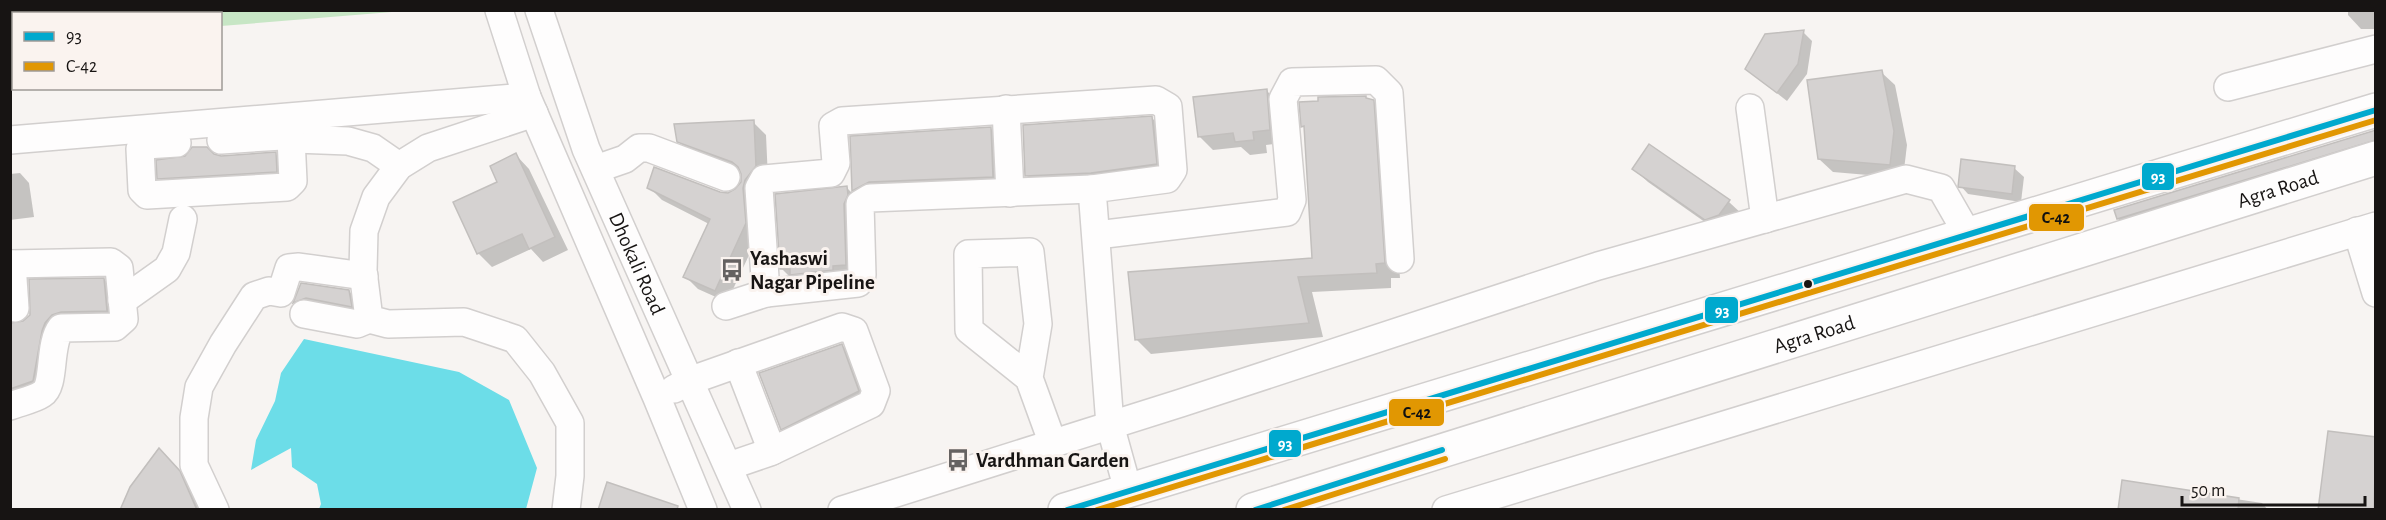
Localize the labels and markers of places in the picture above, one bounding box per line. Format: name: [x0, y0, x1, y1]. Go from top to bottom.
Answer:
place label: Yashaswi Nagar Pipeline: [750, 248, 875, 293]
bus stop icon: Yashaswi Nagar Pipeline: [719, 257, 745, 283]
unlabelled marker: [1802, 278, 1814, 290]
bus stop icon: Vardhman Garden: [945, 447, 971, 473]
place label: Vardhman Garden: [976, 450, 1129, 471]

